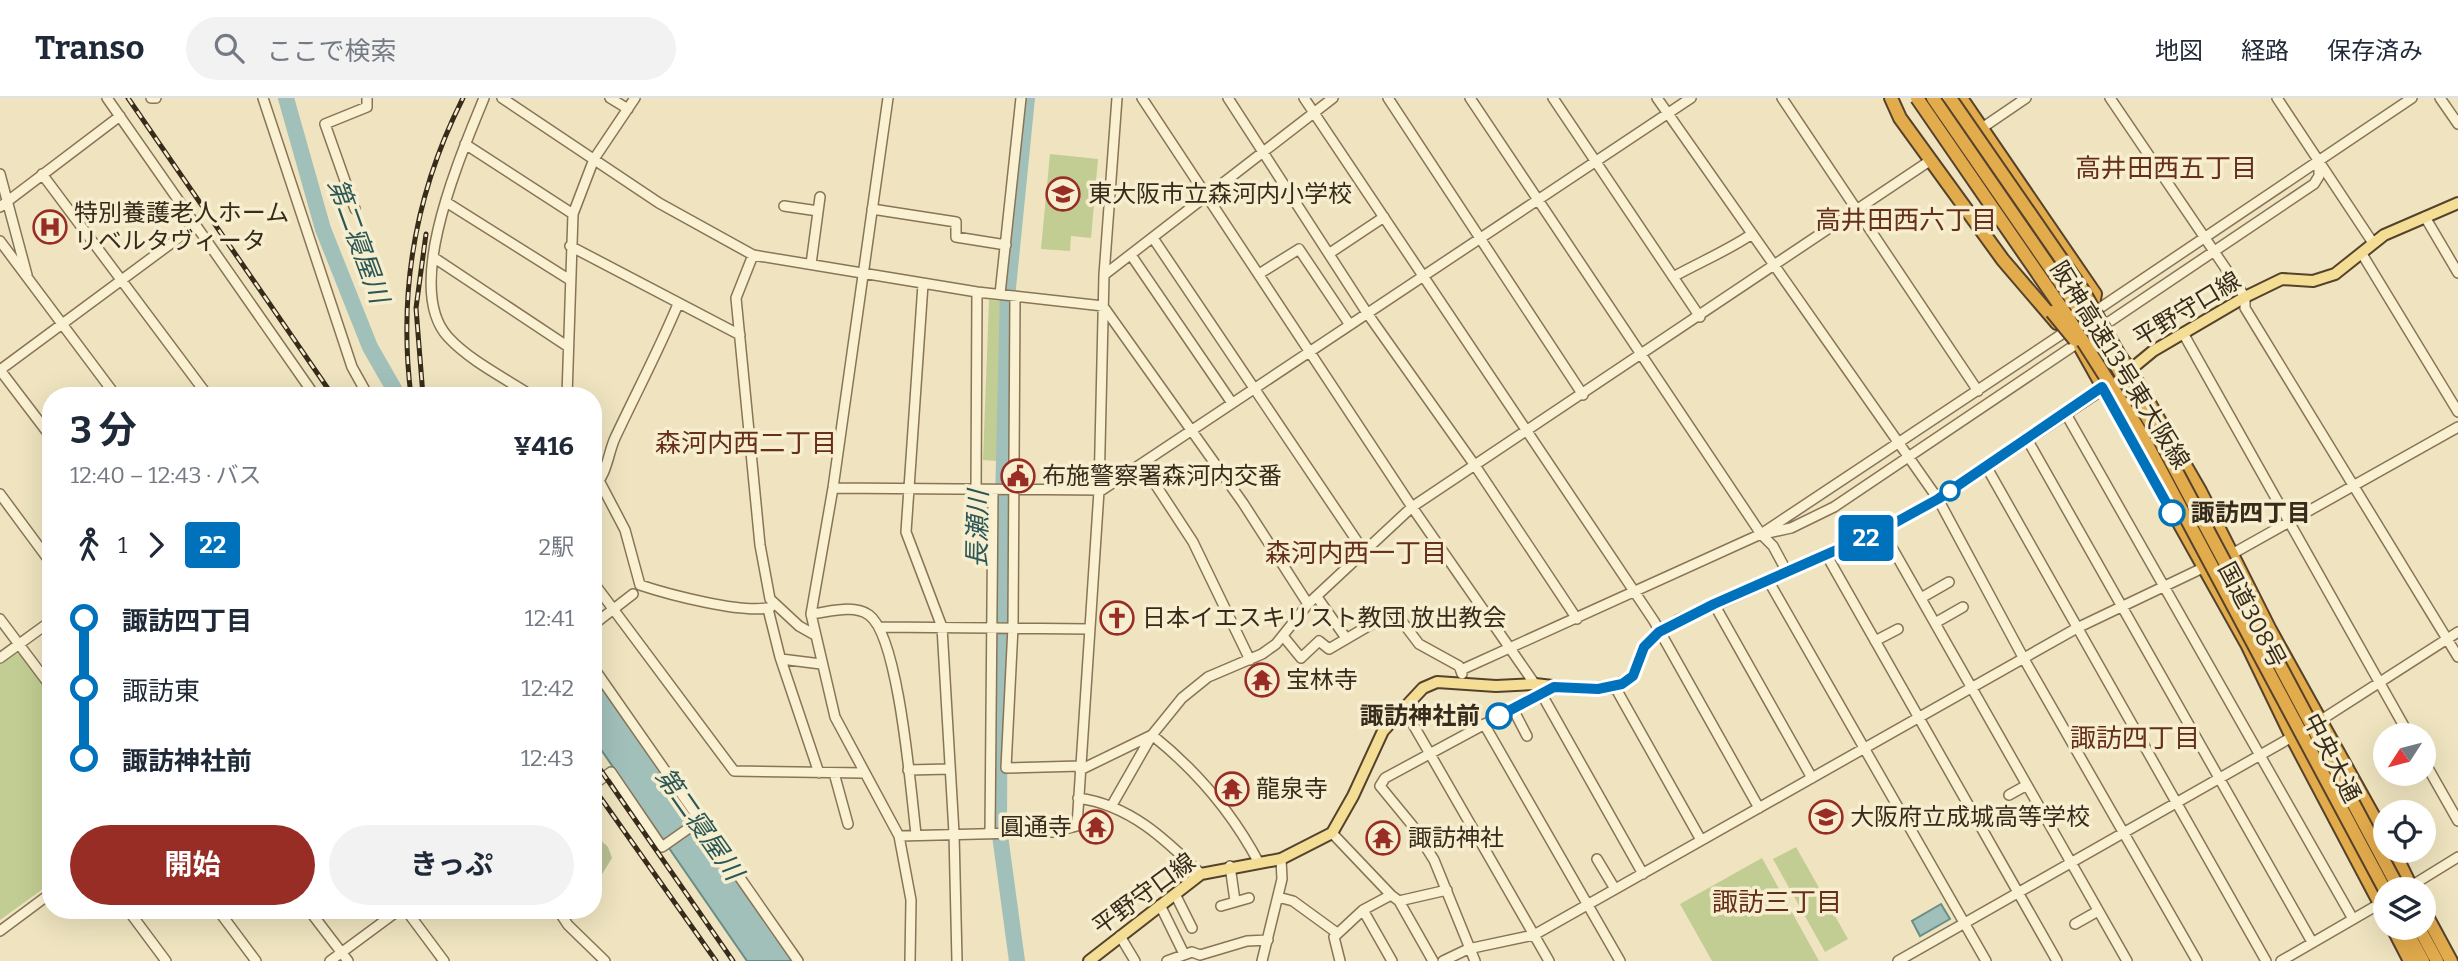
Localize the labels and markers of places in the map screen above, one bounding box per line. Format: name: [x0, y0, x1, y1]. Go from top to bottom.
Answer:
school or university icon: 東大阪市立森河内小学校: [1044, 175, 1082, 213]
place label: 東大阪市立森河内小学校: [1088, 180, 1352, 208]
place label: 特別養護老人ホーム リベルタヴィータ: [74, 199, 289, 255]
hospital icon: 特別養護老人ホーム リベルタヴィータ: [31, 208, 69, 246]
public building icon: 布施警察署森河内交番: [999, 457, 1037, 495]
place label: 布施警察署森河内交番: [1042, 462, 1282, 490]
unlabelled marker: [1940, 481, 1960, 501]
place label: 諏訪四丁目: [2191, 499, 2311, 527]
marker: 諏訪四丁目: [2159, 500, 2185, 526]
church icon: 日本イエスキリスト教団 放出教会: [1098, 599, 1136, 637]
place label: 日本イエスキリスト教団 放出教会: [1142, 604, 1507, 632]
temple icon: 宝林寺: [1243, 661, 1281, 699]
place label: 宝林寺: [1286, 666, 1358, 694]
place label: 諏訪神社前: [1360, 702, 1480, 730]
marker: 諏訪神社前: [1486, 703, 1512, 729]
temple icon: 龍泉寺: [1213, 770, 1251, 808]
place label: 龍泉寺: [1256, 775, 1328, 803]
school or university icon: 大阪府立成城高等学校: [1807, 798, 1845, 836]
place label: 大阪府立成城高等学校: [1850, 803, 2090, 831]
temple icon: 圓通寺: [1077, 808, 1115, 846]
place label: 圓通寺: [1000, 813, 1072, 841]
temple icon: 諏訪神社: [1364, 819, 1402, 857]
place label: 諏訪神社: [1408, 824, 1504, 852]

